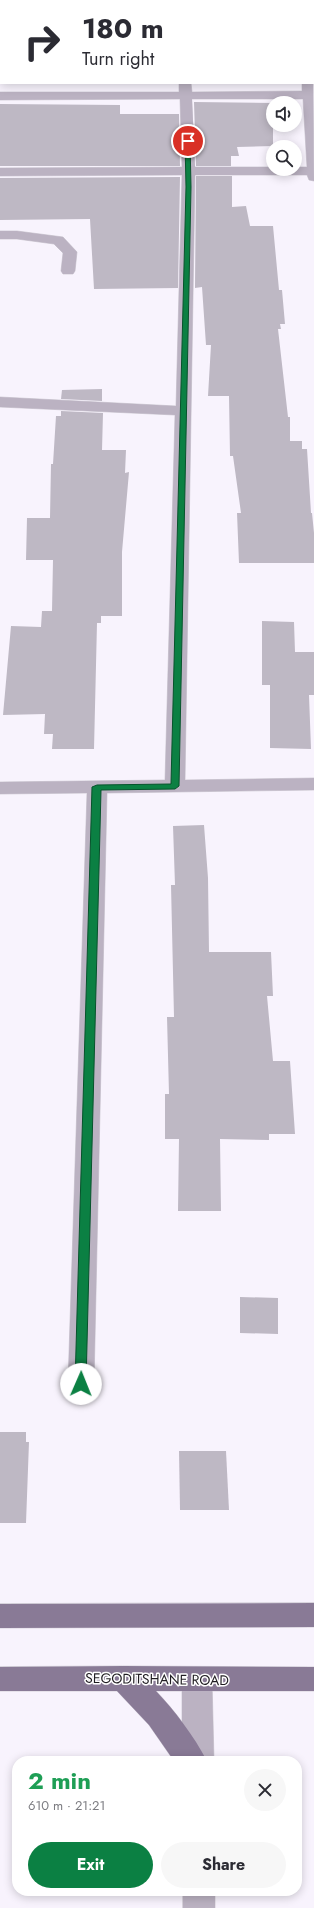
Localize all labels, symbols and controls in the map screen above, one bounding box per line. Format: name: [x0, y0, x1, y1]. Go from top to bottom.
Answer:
text: 180 m: [82, 8, 164, 49]
icon: right: [16, 16, 68, 68]
text: Turn right: [82, 46, 154, 72]
map controls: [266, 96, 302, 176]
button: sound: [266, 96, 302, 132]
pin: [171, 124, 205, 158]
icon: arrive: [177, 130, 199, 152]
button: search: [266, 140, 302, 176]
position arrow: [60, 1363, 102, 1405]
street label: SEGODITSHANE ROAD: [85, 1668, 229, 1690]
text: 2 min: [28, 1763, 91, 1798]
button: close: [244, 1769, 286, 1811]
text: 610 m · 21:21: [28, 1796, 105, 1815]
button: Exit: [28, 1842, 153, 1888]
button: Share: [161, 1842, 286, 1888]

